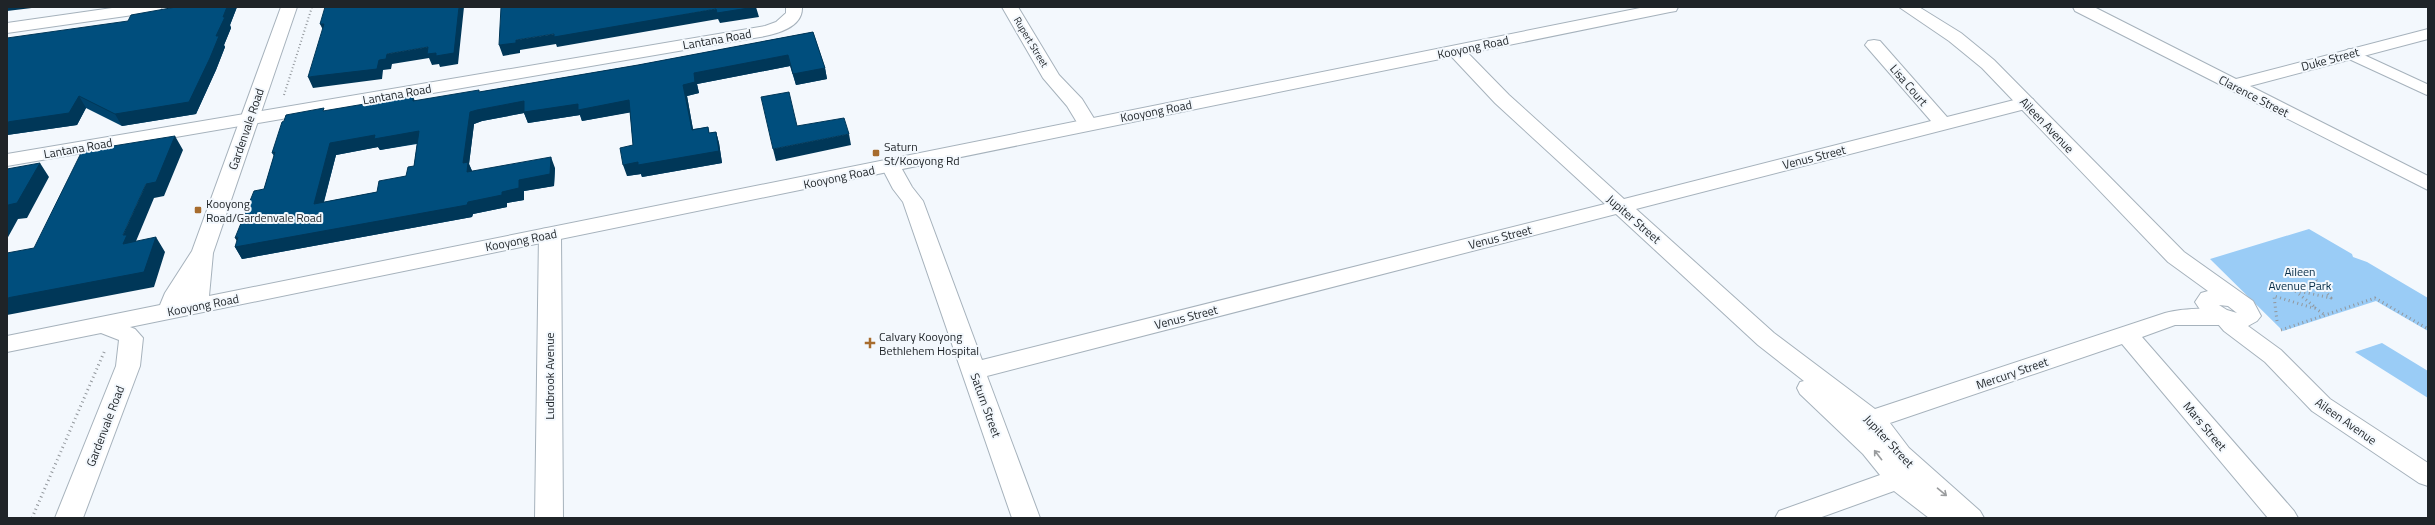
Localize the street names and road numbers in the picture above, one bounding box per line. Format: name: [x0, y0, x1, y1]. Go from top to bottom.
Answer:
street label: Rupert Street: [1010, 14, 1052, 71]
street label: Lantana Road: [681, 24, 753, 54]
street label: Kooyong Road: [1436, 30, 1510, 64]
street label: Duke Street: [2299, 42, 2362, 76]
street label: Lisa Court: [1885, 60, 1933, 111]
street label: Clarence Street: [2216, 70, 2293, 122]
street label: Lantana Road: [361, 79, 433, 109]
street label: Gardenvale Road: [223, 86, 269, 172]
street label: Aileen Avenue: [2015, 93, 2079, 157]
street label: Kooyong Road: [1119, 95, 1193, 127]
street label: Lantana Road: [42, 133, 114, 163]
street label: Venus Street: [1780, 140, 1848, 174]
street label: Kooyong Road: [802, 160, 876, 194]
street label: Jupiter Street: [1603, 190, 1666, 249]
street label: Venus Street: [1466, 220, 1534, 254]
street label: Kooyong Road: [484, 224, 558, 256]
street label: Kooyong Road: [166, 289, 240, 321]
street label: Venus Street: [1152, 300, 1220, 334]
street label: Ludbrook Avenue: [540, 332, 559, 420]
street label: Mercury Street: [1973, 352, 2051, 394]
street label: Saturn Street: [966, 370, 1007, 441]
street label: Gardenvale Road: [81, 383, 129, 469]
street label: Aileen Avenue: [2311, 393, 2381, 449]
street label: Mars Street: [2179, 397, 2232, 455]
street label: Jupiter Street: [1859, 410, 1919, 472]

